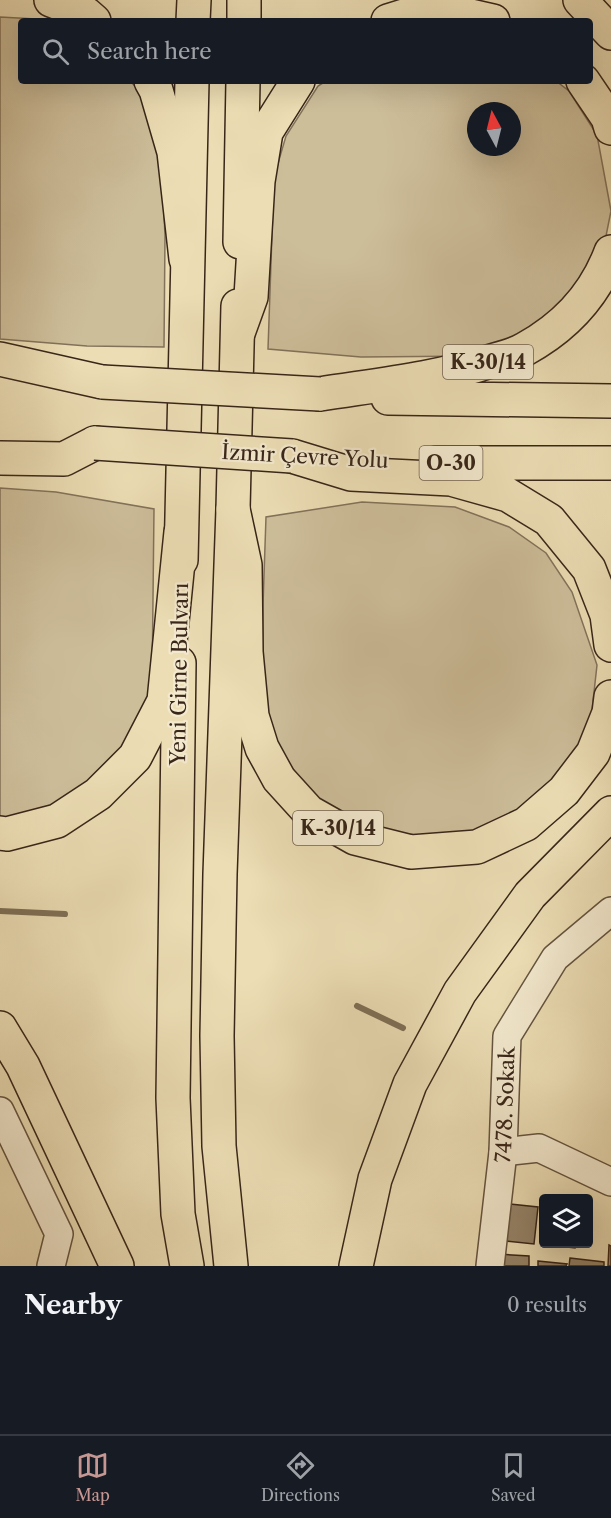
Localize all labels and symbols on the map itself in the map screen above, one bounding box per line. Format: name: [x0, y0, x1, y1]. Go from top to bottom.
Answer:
north arrow: [467, 102, 521, 156]
road number: K-30/14: [443, 345, 533, 379]
street label: İzmir Çevre Yolu: [221, 439, 389, 473]
road number: O-30: [420, 446, 482, 480]
street label: Yeni Girne Bulvarı: [165, 582, 193, 767]
road number: K-30/14: [293, 811, 383, 845]
street label: 7478. Sokak: [489, 1045, 519, 1164]

